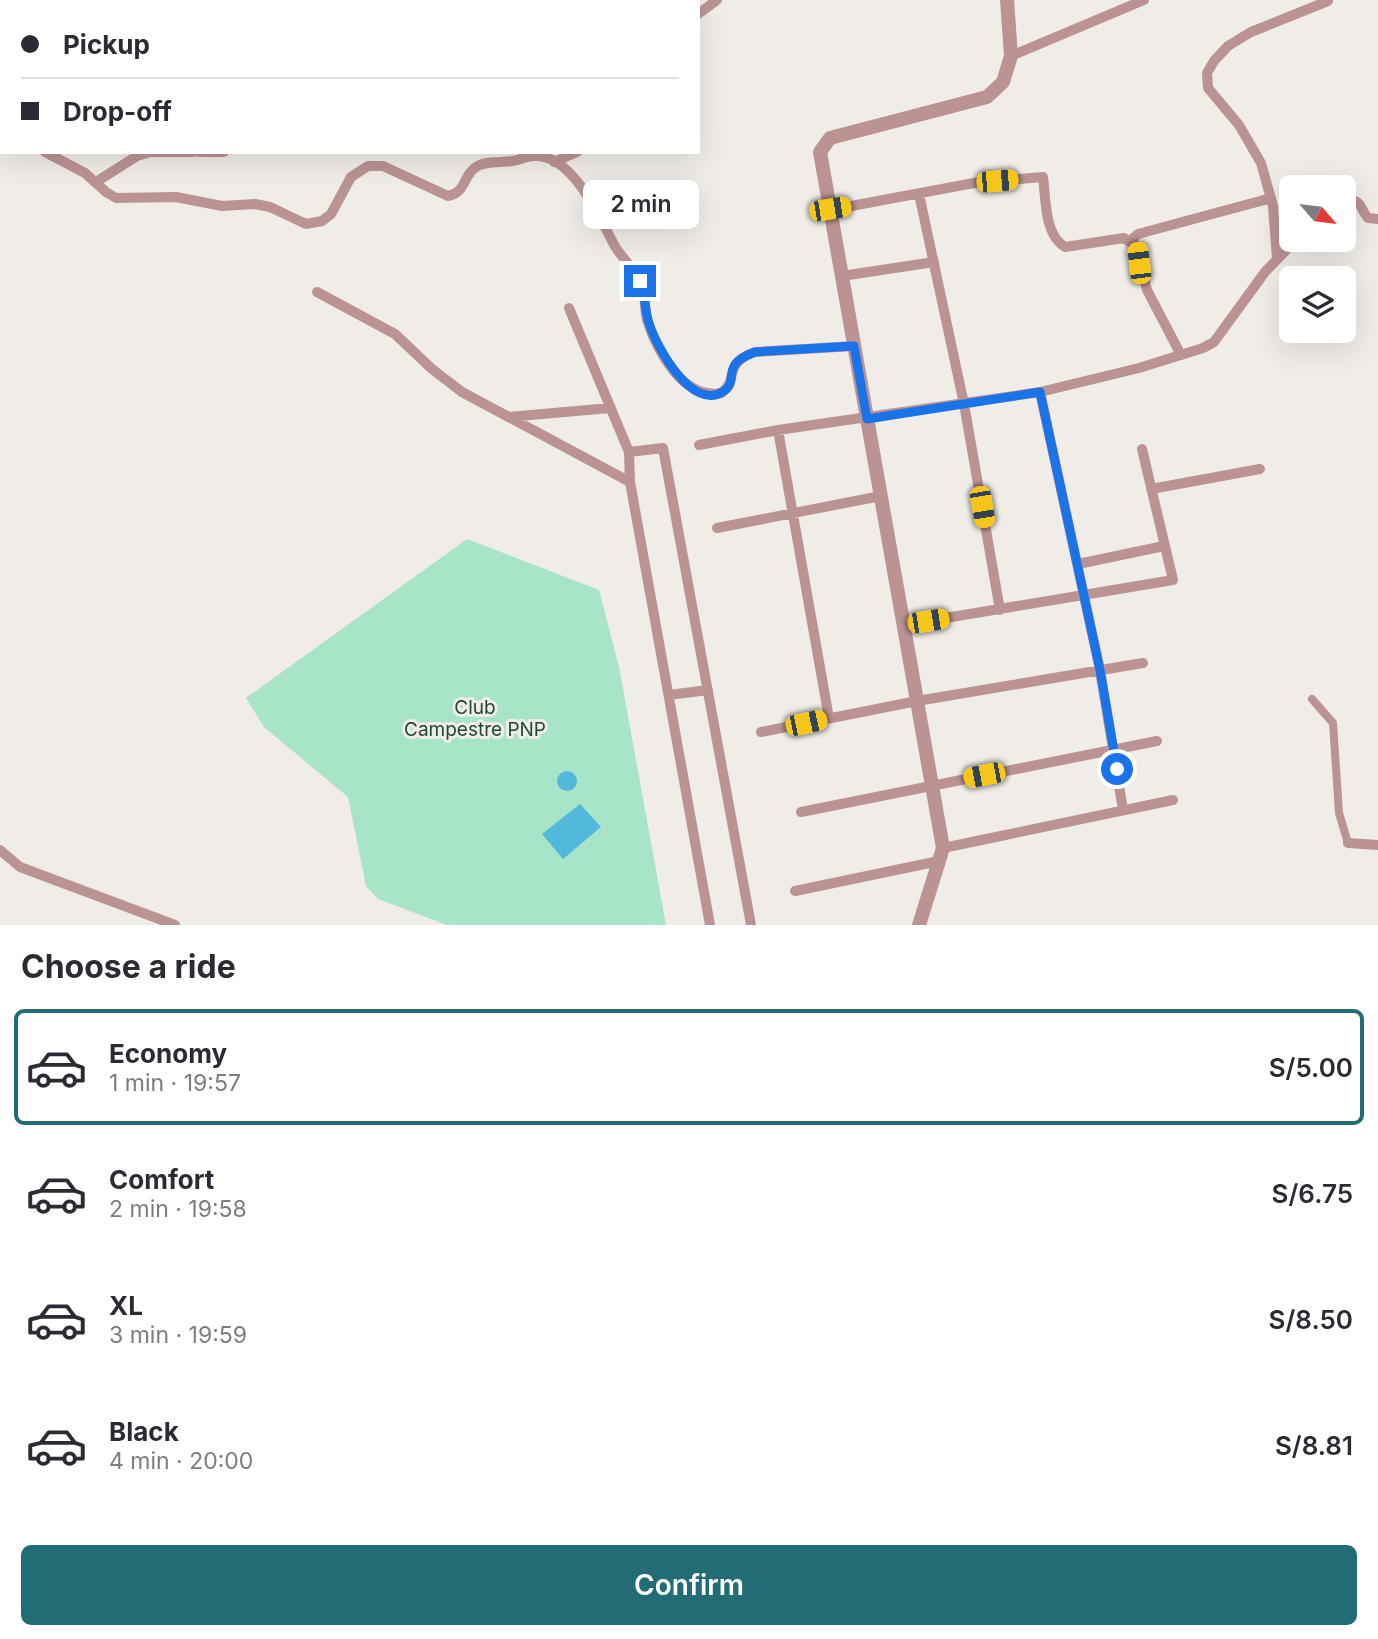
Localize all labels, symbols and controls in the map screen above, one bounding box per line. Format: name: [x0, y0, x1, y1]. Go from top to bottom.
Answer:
text: Pickup: [63, 29, 150, 60]
text: Drop-off: [63, 96, 172, 127]
car: [976, 169, 1019, 193]
north arrow: [1279, 175, 1356, 252]
map controls: [1279, 175, 1356, 343]
callout: 2 min: [582, 180, 698, 229]
text: 2 min: [611, 190, 671, 218]
car: [808, 195, 853, 223]
car: [1127, 241, 1152, 285]
route end: [624, 265, 656, 297]
button: layers: [1279, 266, 1356, 343]
car: [969, 484, 996, 530]
car: [906, 607, 951, 635]
park label: Club Campestre PNP: [404, 696, 546, 741]
car: [784, 708, 829, 738]
route start: [1101, 753, 1133, 785]
car: [962, 761, 1007, 789]
text: Choose a ride: [21, 947, 236, 986]
icon: car: [25, 1036, 88, 1099]
text: Economy: [109, 1038, 227, 1069]
text: S/5.00: [1269, 1052, 1353, 1083]
text: 1 min · 19:57: [109, 1069, 241, 1097]
icon: car: [25, 1162, 88, 1225]
text: Comfort: [109, 1164, 214, 1195]
text: S/6.75: [1272, 1178, 1353, 1209]
text: 2 min · 19:58: [109, 1195, 247, 1223]
icon: car: [25, 1288, 88, 1351]
text: XL: [109, 1290, 143, 1321]
text: S/8.50: [1269, 1304, 1353, 1335]
text: 3 min · 19:59: [109, 1321, 247, 1349]
icon: car: [25, 1414, 88, 1477]
text: Black: [109, 1416, 179, 1447]
text: S/8.81: [1275, 1430, 1353, 1461]
text: 4 min · 20:00: [109, 1447, 253, 1475]
button: Confirm: [21, 1545, 1357, 1625]

